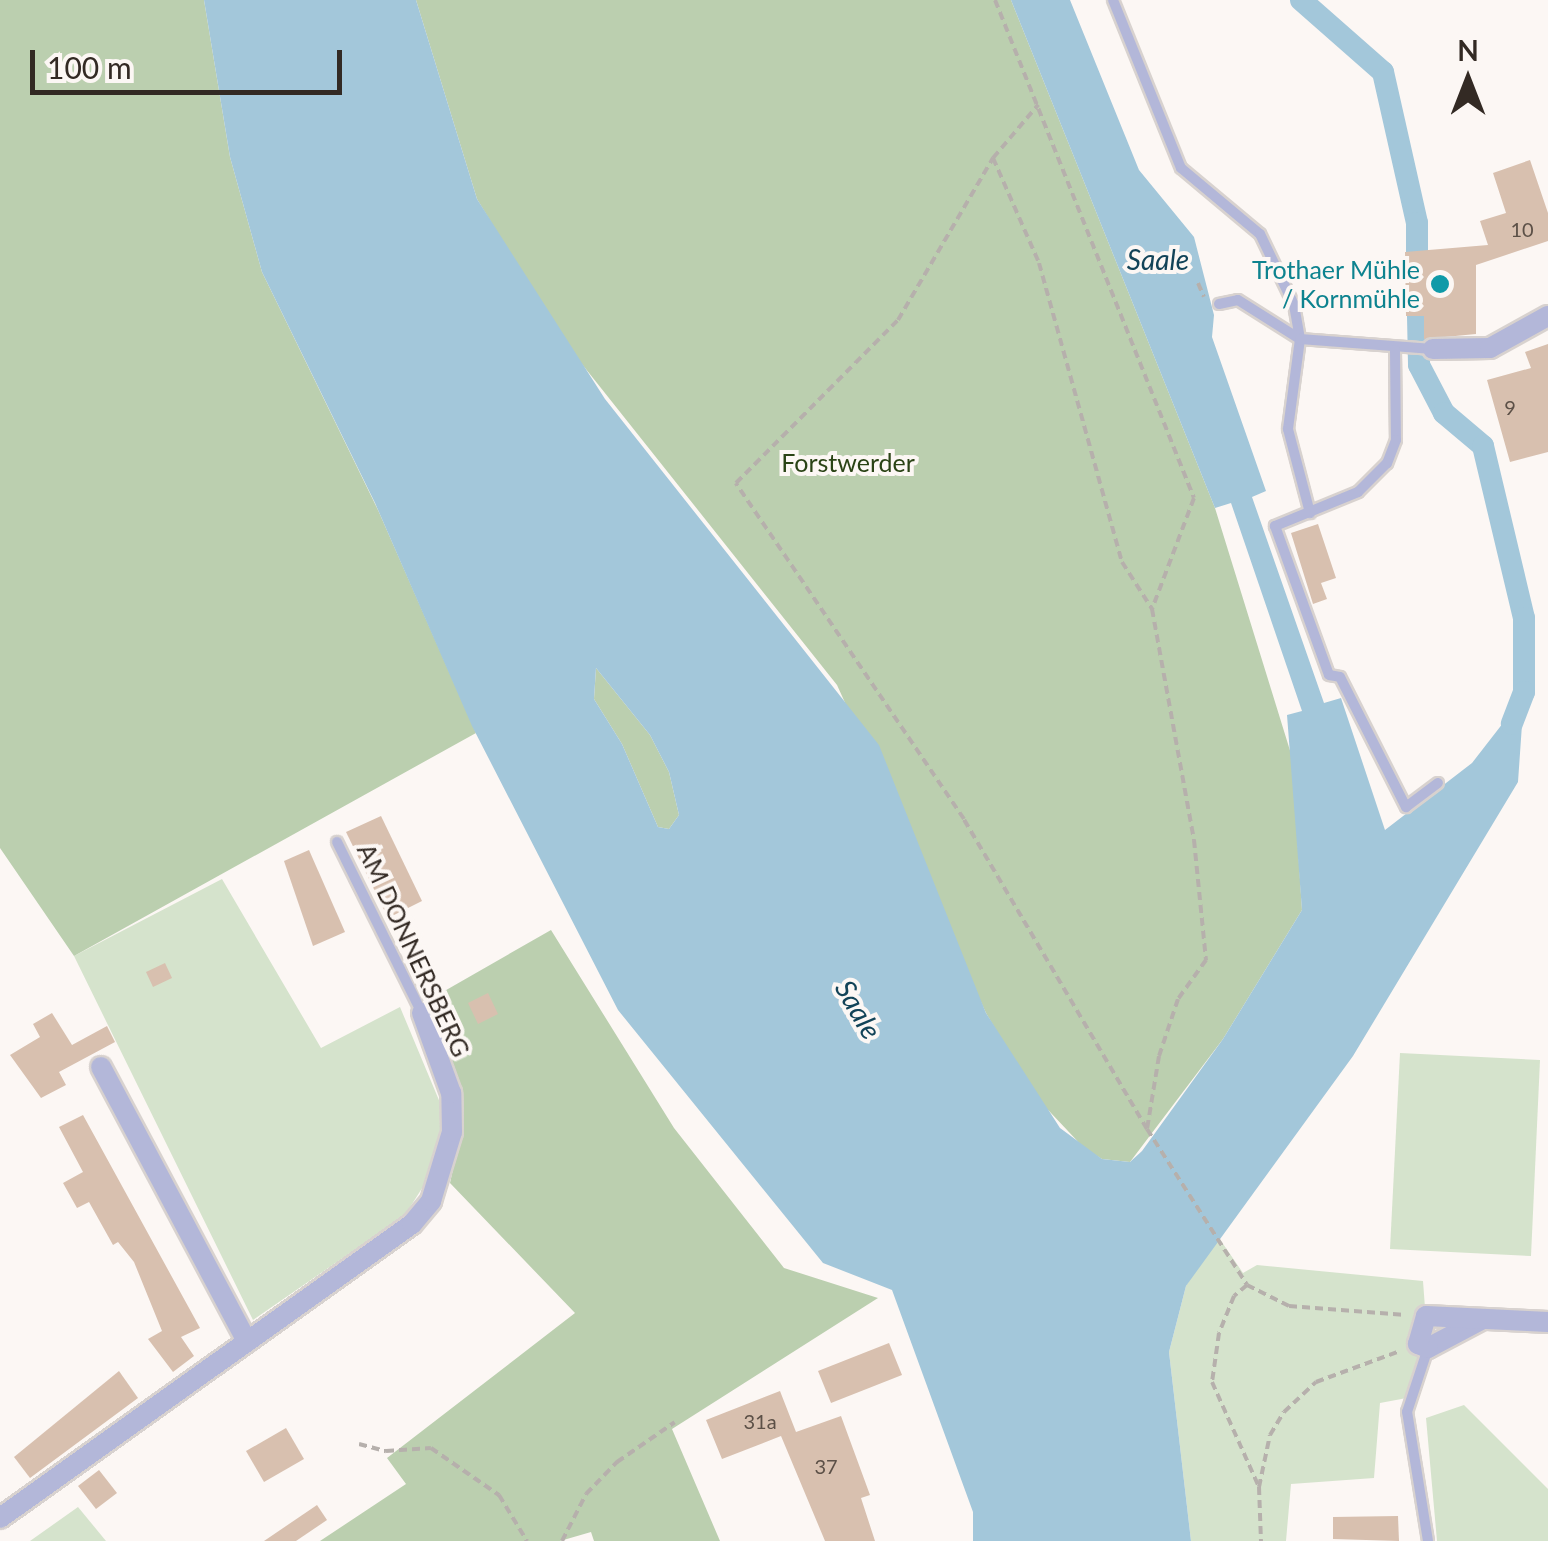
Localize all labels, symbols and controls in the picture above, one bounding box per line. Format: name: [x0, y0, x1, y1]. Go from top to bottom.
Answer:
scale bar: [35, 30, 348, 92]
north arrow: [1418, 30, 1518, 130]
text: N: [1457, 33, 1479, 67]
text: 100 m: [47, 49, 132, 85]
house number: 10: [1510, 217, 1534, 241]
water label: Saale: [1127, 242, 1189, 276]
place label: Trothaer Mühle / Kornmühle: [1251, 255, 1420, 314]
marker: Trothaer Mühle / Kornmühle: [1429, 273, 1451, 295]
house number: 9: [1504, 395, 1516, 419]
park label: Forstwerder: [781, 447, 915, 477]
street label: AM DONNERSBERG: [351, 839, 477, 1061]
water label: Saale: [829, 974, 889, 1044]
house number: 31a: [743, 1409, 777, 1433]
house number: 37: [814, 1454, 838, 1478]

